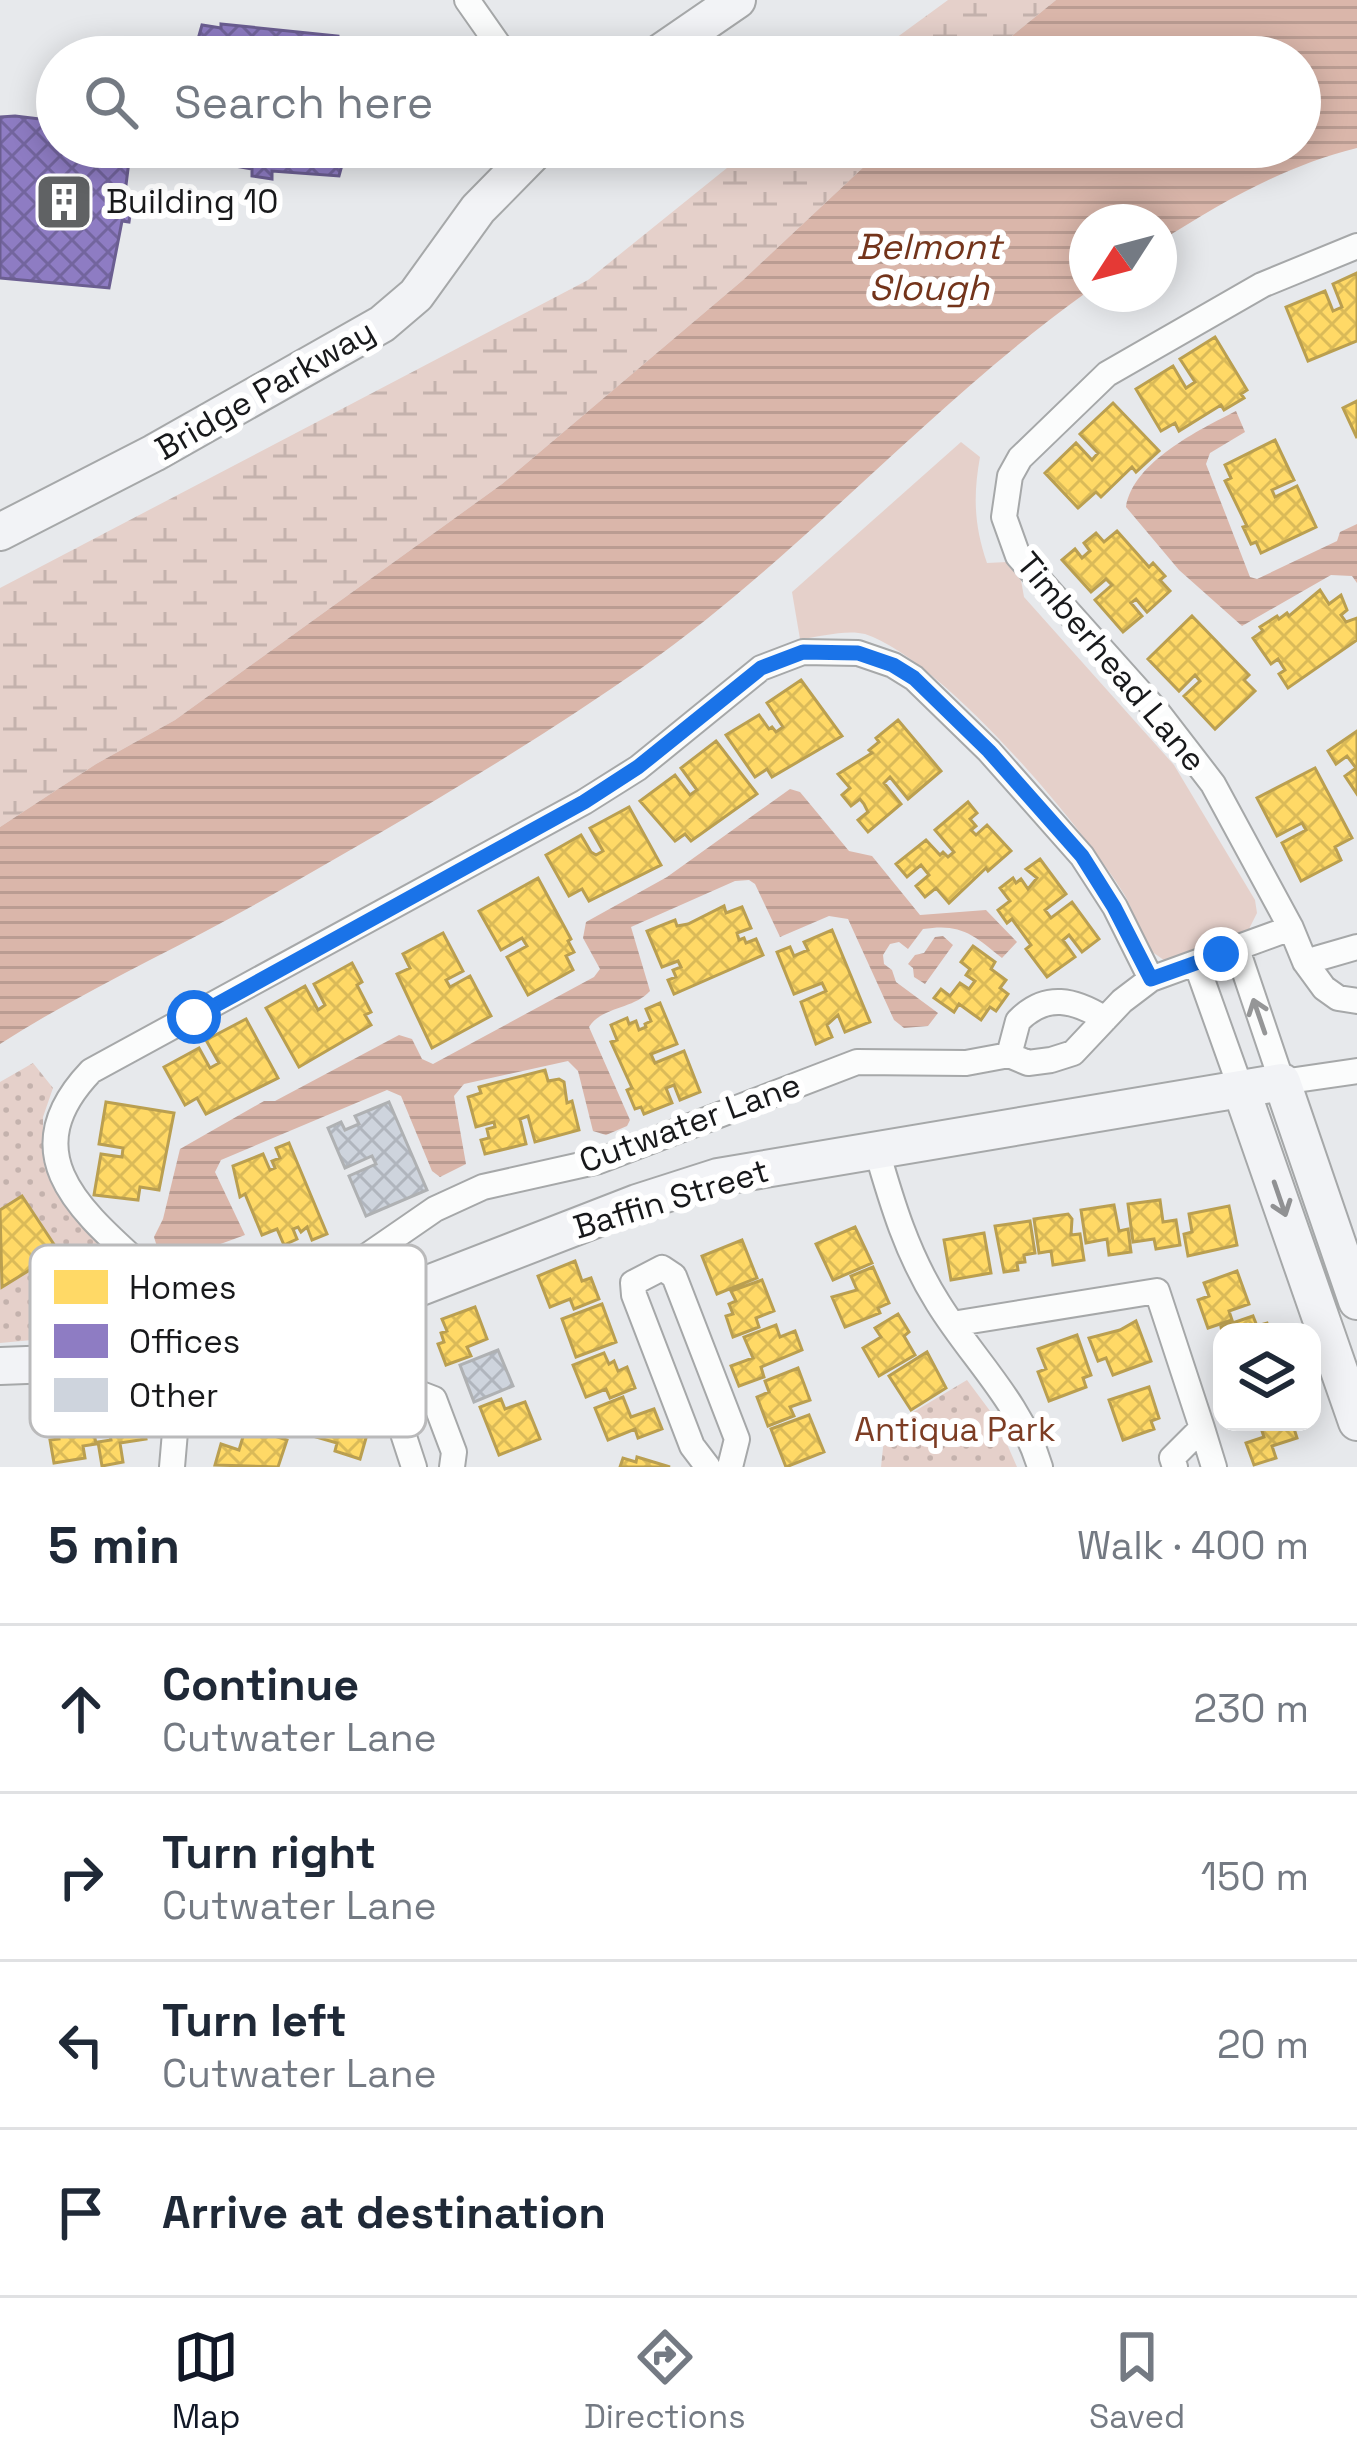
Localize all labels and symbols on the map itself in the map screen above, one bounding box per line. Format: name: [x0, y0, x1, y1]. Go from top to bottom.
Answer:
building icon: Building 10: [33, 171, 95, 233]
place label: Building 10: [106, 181, 278, 223]
north arrow: [1069, 204, 1177, 312]
water label: Belmont Slough: [856, 224, 1005, 311]
street label: Bridge Parkway: [148, 310, 382, 470]
street label: Timberhead Lane: [1007, 544, 1215, 780]
route end: [1194, 927, 1248, 981]
route start: [167, 990, 221, 1044]
one-way arrow: [1247, 998, 1268, 1035]
street label: Cutwater Lane: [574, 1064, 806, 1182]
street label: Baffin Street: [568, 1149, 774, 1249]
one-way arrow: [1270, 1180, 1292, 1218]
legend: [30, 1245, 426, 1437]
text: Homes: [129, 1267, 236, 1309]
text: Offices: [129, 1321, 240, 1363]
text: Other: [129, 1375, 218, 1417]
park label: Antiqua Park: [854, 1409, 1056, 1451]

